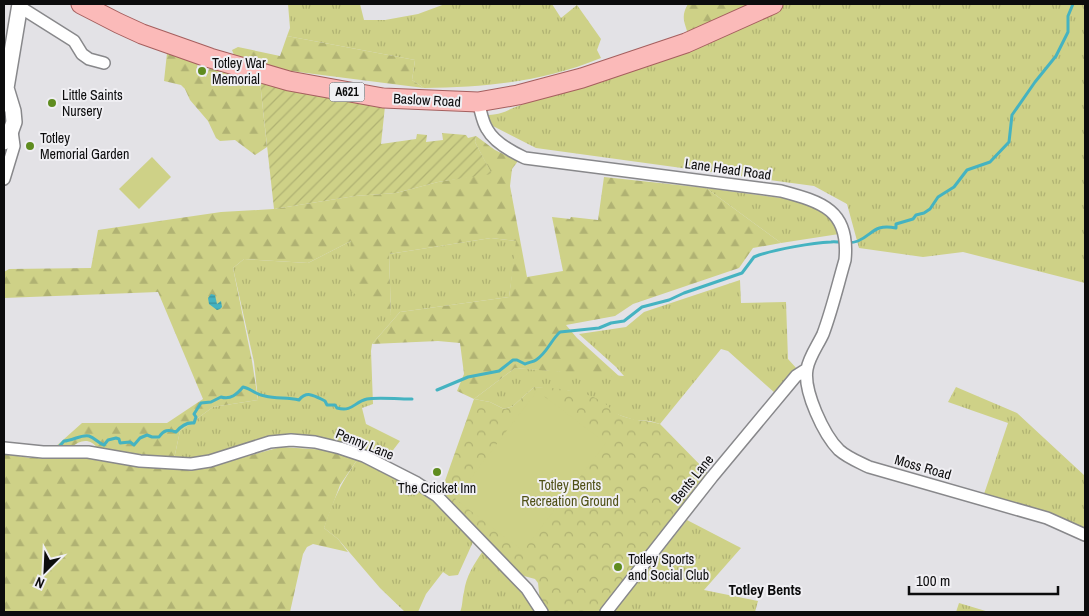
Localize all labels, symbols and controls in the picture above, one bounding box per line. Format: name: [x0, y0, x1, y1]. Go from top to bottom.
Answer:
place label: Totley War Memorial: [212, 54, 266, 88]
marker: Totley War Memorial: [196, 65, 208, 77]
road number: A621: [330, 82, 364, 101]
place label: Little Saints Nursery: [62, 86, 123, 120]
street label: Baslow Road: [393, 89, 461, 111]
marker: Little Saints Nursery: [46, 97, 58, 109]
place label: Totley Memorial Garden: [40, 129, 129, 163]
marker: Totley Memorial Garden: [24, 140, 36, 152]
street label: Lane Head Road: [684, 154, 772, 184]
street label: Penny Lane: [333, 424, 397, 464]
street label: Moss Road: [893, 450, 953, 484]
street label: Bents Lane: [667, 451, 717, 507]
marker: The Cricket Inn: [431, 466, 443, 478]
park label: Totley Bents Recreation Ground: [521, 476, 619, 510]
place label: The Cricket Inn: [398, 479, 476, 497]
north arrow: [20, 546, 70, 596]
place label: Totley Sports and Social Club: [628, 550, 709, 584]
marker: Totley Sports and Social Club: [612, 561, 624, 573]
scale bar: [909, 564, 1058, 596]
text: 100 m: [916, 570, 950, 591]
text: N: [32, 573, 47, 593]
district label: Totley Bents: [729, 579, 802, 600]

